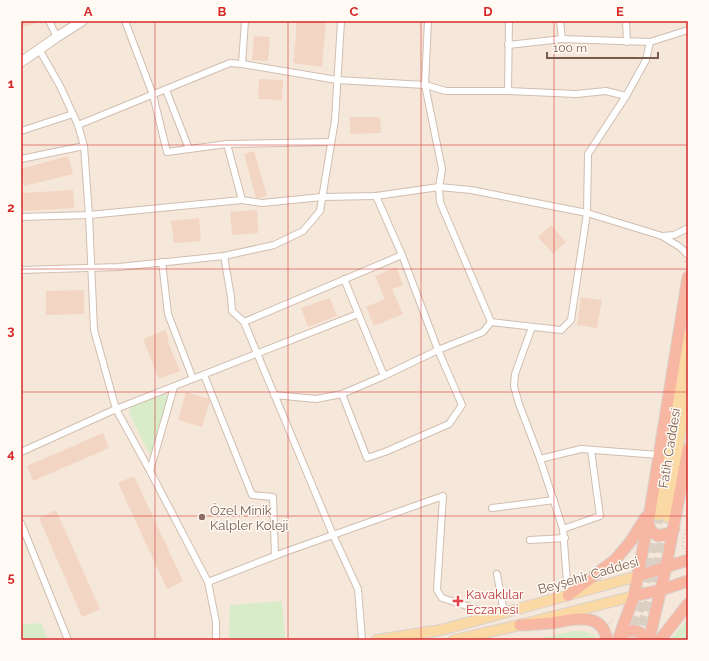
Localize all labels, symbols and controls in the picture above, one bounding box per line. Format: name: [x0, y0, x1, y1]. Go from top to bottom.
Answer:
text: A: [84, 4, 93, 19]
text: B: [218, 4, 227, 19]
text: C: [350, 4, 359, 19]
text: D: [483, 4, 493, 19]
text: E: [616, 4, 624, 19]
scale bar: [547, 34, 658, 60]
text: 100 m: [553, 41, 587, 55]
text: 1: [8, 76, 15, 91]
text: 2: [7, 200, 15, 215]
text: 3: [7, 323, 15, 338]
street label: Fatih Caddesi: [656, 407, 683, 489]
text: 4: [7, 446, 15, 461]
place label: Özel Minik Kalpler Koleji: [210, 502, 288, 533]
marker: Özel Minik Kalpler Koleji: [197, 512, 207, 522]
street label: Beyşehir Caddesi: [536, 554, 640, 597]
text: 5: [7, 570, 15, 585]
place label: Kavaklılar Eczanesi: [466, 587, 524, 617]
marker: Kavaklılar Eczanesi: [453, 596, 463, 606]

